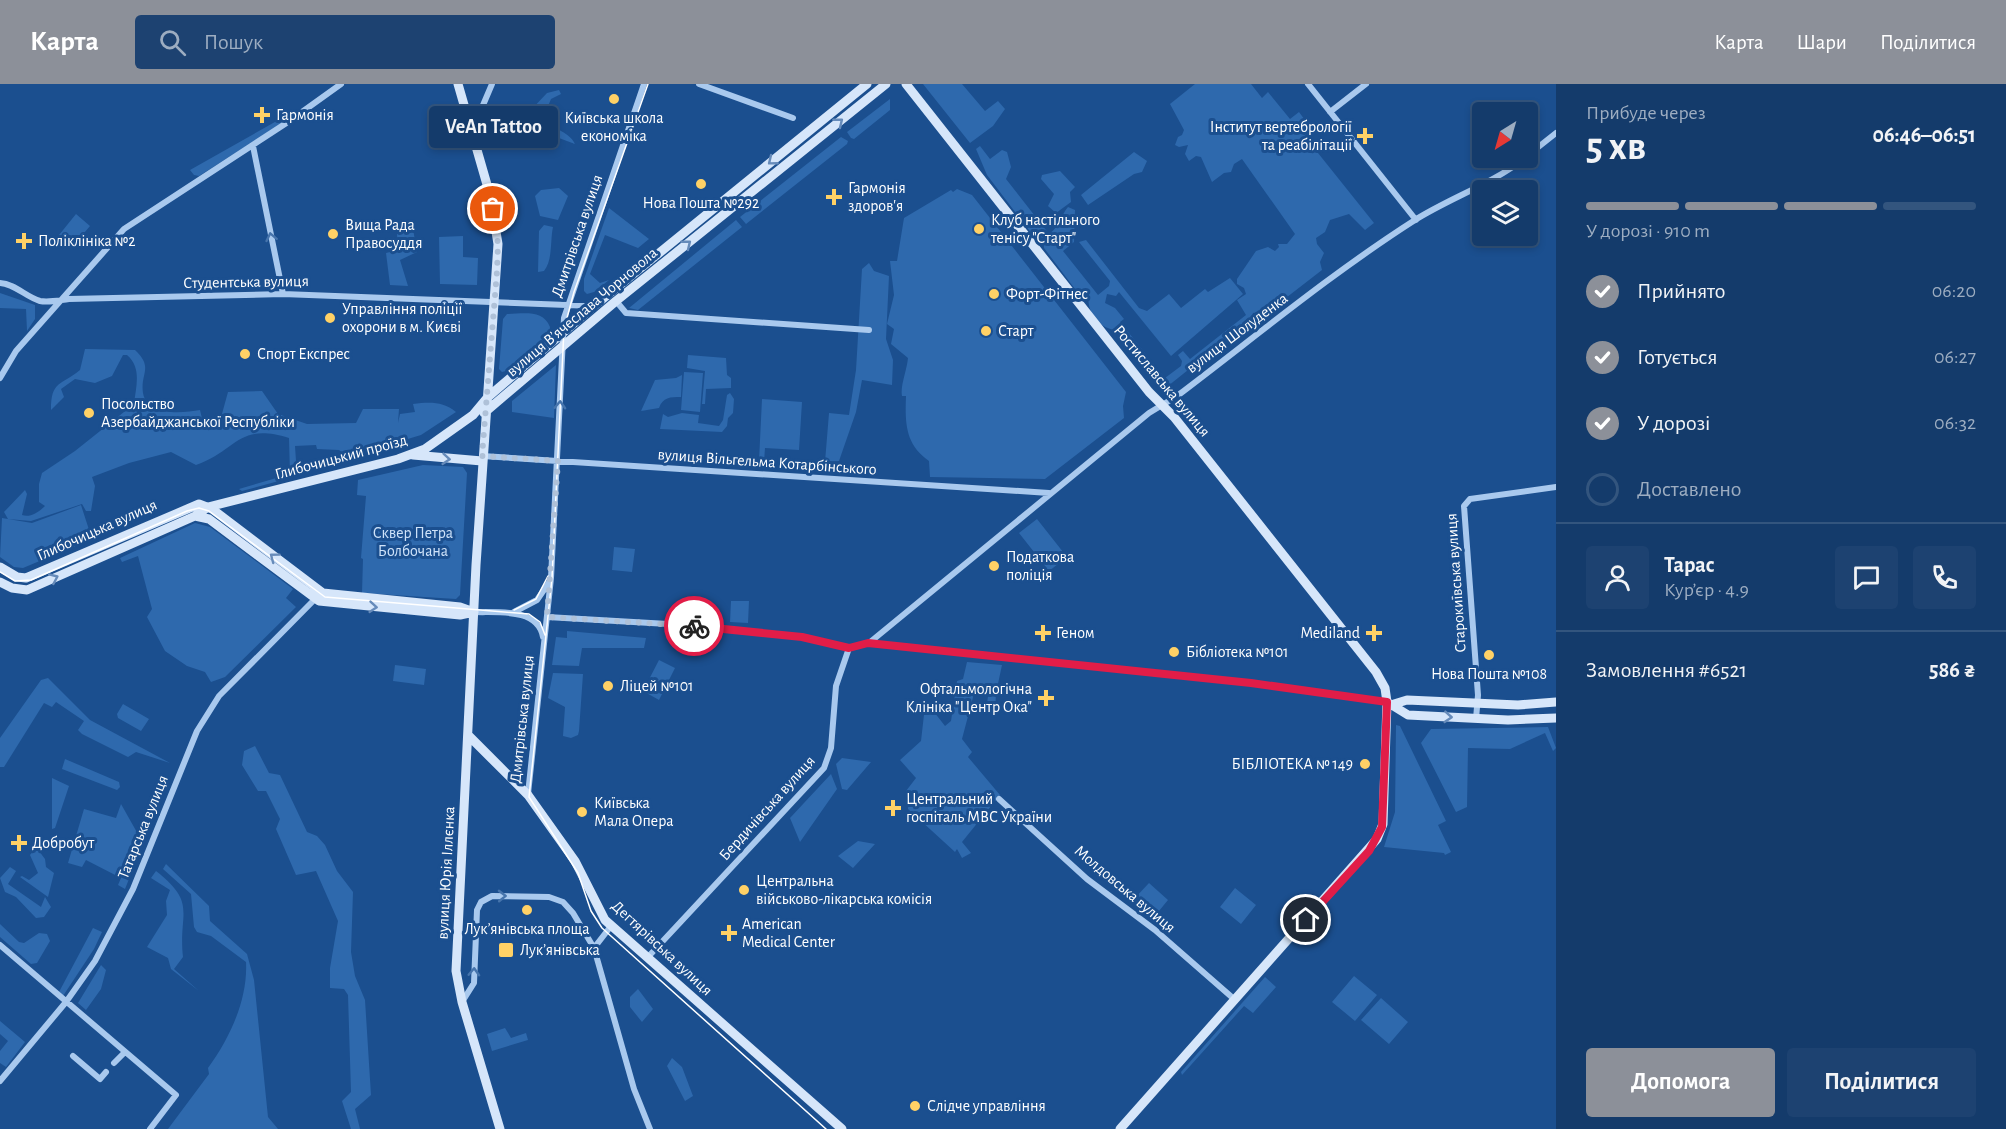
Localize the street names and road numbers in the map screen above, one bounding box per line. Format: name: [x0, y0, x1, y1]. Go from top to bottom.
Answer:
street label: Дмитрівська вулиця: [549, 173, 606, 300]
street label: вулиця Вʼячеслава Чорновола: [504, 244, 661, 380]
street label: Студентська вулиця: [183, 273, 309, 292]
street label: вулиця Шолуденка: [1183, 290, 1291, 377]
street label: Ростиславська вулиця: [1110, 322, 1213, 441]
street label: Глибочицький проїзд: [273, 432, 409, 482]
street label: вулиця Вільгельма Котарбінського: [657, 446, 877, 479]
street label: Глибочицька вулиця: [35, 496, 160, 565]
street label: Старокиївська вулиця: [1443, 513, 1470, 653]
street label: Дмитрівська вулиця: [507, 654, 538, 784]
street label: Бердичівська вулиця: [716, 753, 819, 864]
street label: Татарська вулиця: [115, 773, 172, 881]
street label: вулиця Юрія Іллєнка: [435, 806, 458, 940]
street label: Молдовська вулиця: [1071, 842, 1179, 937]
street label: Дегтярівська вулиця: [608, 897, 715, 999]

